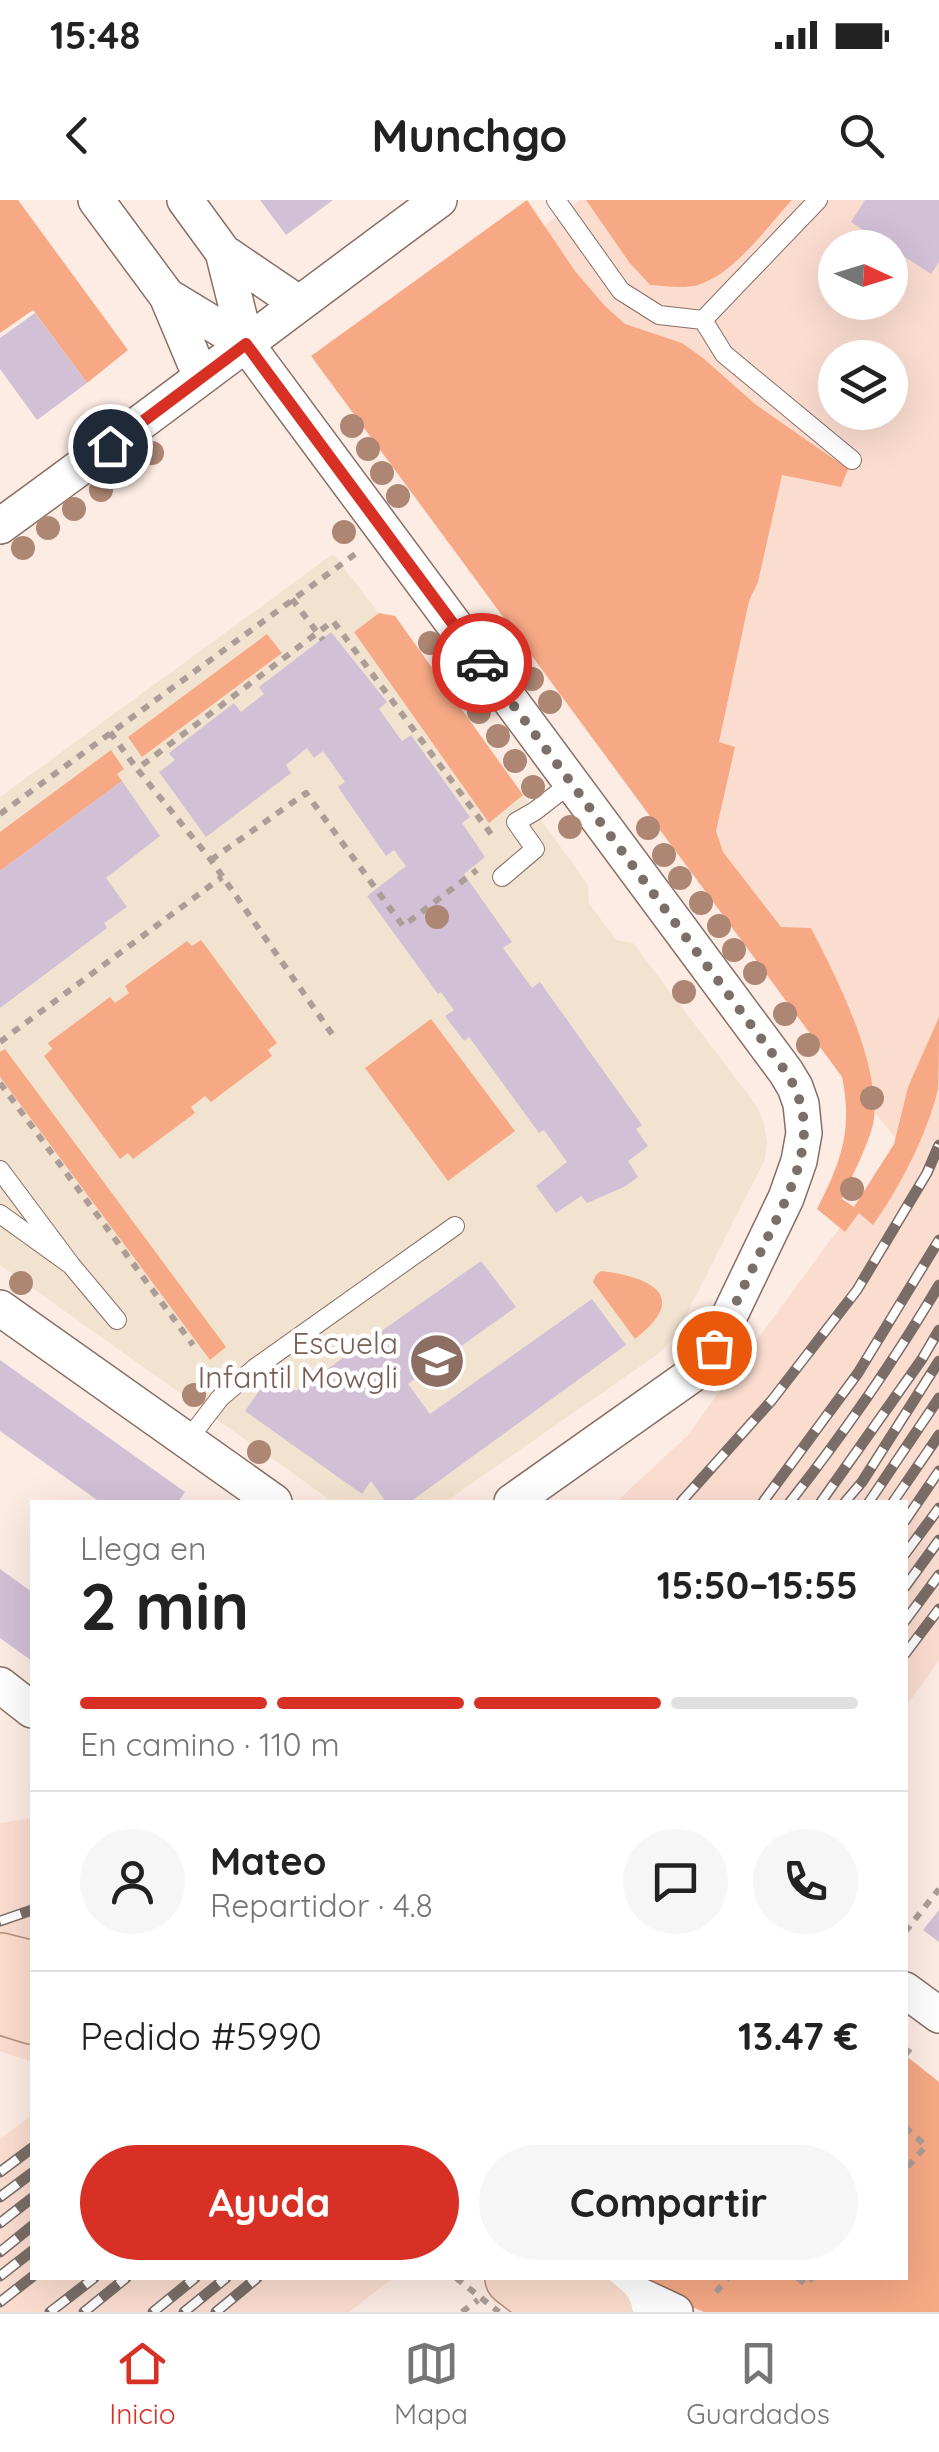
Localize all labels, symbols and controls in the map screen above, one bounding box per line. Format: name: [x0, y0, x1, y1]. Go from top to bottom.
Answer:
text: 15:48: [50, 11, 140, 59]
text: Munchgo: [372, 107, 567, 163]
icon: back: [50, 108, 105, 163]
icon: search: [834, 108, 889, 163]
north arrow: [818, 230, 908, 320]
map controls: [818, 230, 908, 430]
button: layers: [818, 340, 908, 430]
pin: [68, 404, 153, 489]
icon: home: [83, 419, 138, 474]
courier: [432, 613, 532, 713]
icon: car: [455, 636, 510, 691]
pin: [672, 1306, 757, 1391]
icon: bag: [687, 1321, 742, 1376]
place label: Escuela Infantil Mowgli: [198, 1324, 398, 1396]
school or university icon: Escuela Infantil Mowgli: [407, 1331, 467, 1391]
text: Llega en: [80, 1528, 207, 1568]
text: 15:50–15:55: [657, 1561, 858, 1609]
text: 2 min: [80, 1565, 249, 1646]
text: En camino · 110 m: [80, 1724, 340, 1764]
button: person: [80, 1829, 185, 1934]
button: chat: [623, 1829, 728, 1934]
button: phone: [753, 1829, 858, 1934]
text: Mateo: [210, 1837, 326, 1885]
text: Repartidor · 4.8: [210, 1885, 433, 1925]
text: Pedido #5990: [80, 2012, 322, 2060]
text: 13.47 €: [738, 2012, 858, 2060]
button: Ayuda: [80, 2145, 459, 2260]
button: Compartir: [479, 2145, 858, 2260]
tab: Inicio: [109, 2336, 176, 2431]
tab: Mapa: [394, 2336, 468, 2431]
tab: Guardados: [686, 2336, 830, 2431]

